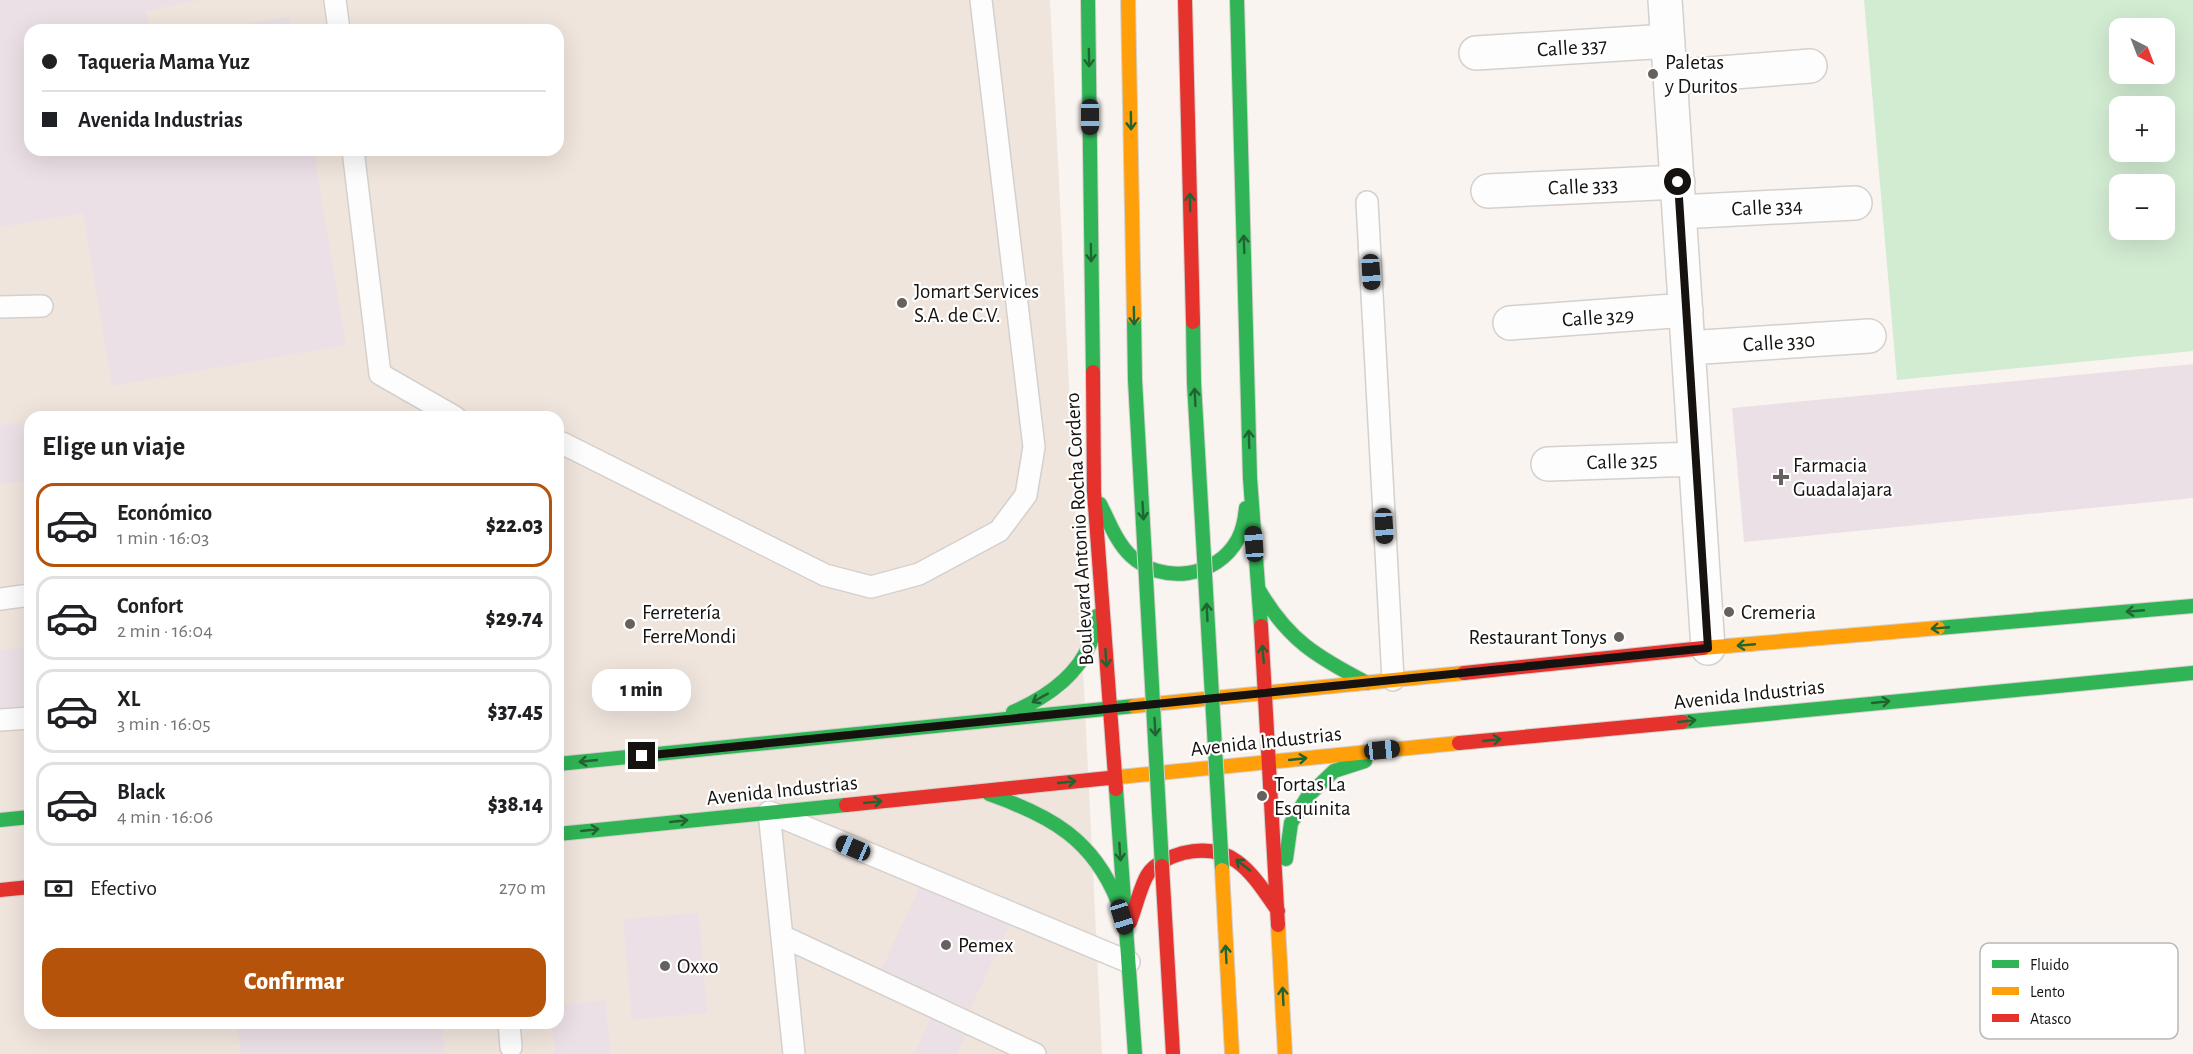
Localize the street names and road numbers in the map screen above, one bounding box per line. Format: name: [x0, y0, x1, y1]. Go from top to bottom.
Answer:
street label: Calle 337: [1536, 35, 1608, 60]
street label: Calle 333: [1547, 174, 1619, 199]
street label: Calle 334: [1731, 195, 1803, 220]
street label: Calle 329: [1561, 305, 1635, 330]
street label: Calle 330: [1742, 329, 1816, 356]
street label: Boulevard Antonio Rocha Cordero: [1062, 392, 1097, 666]
street label: Calle 325: [1586, 450, 1658, 473]
street label: Avenida Industrias: [1673, 676, 1826, 713]
street label: Avenida Industrias: [1190, 723, 1343, 760]
street label: Avenida Industrias: [706, 772, 859, 809]

